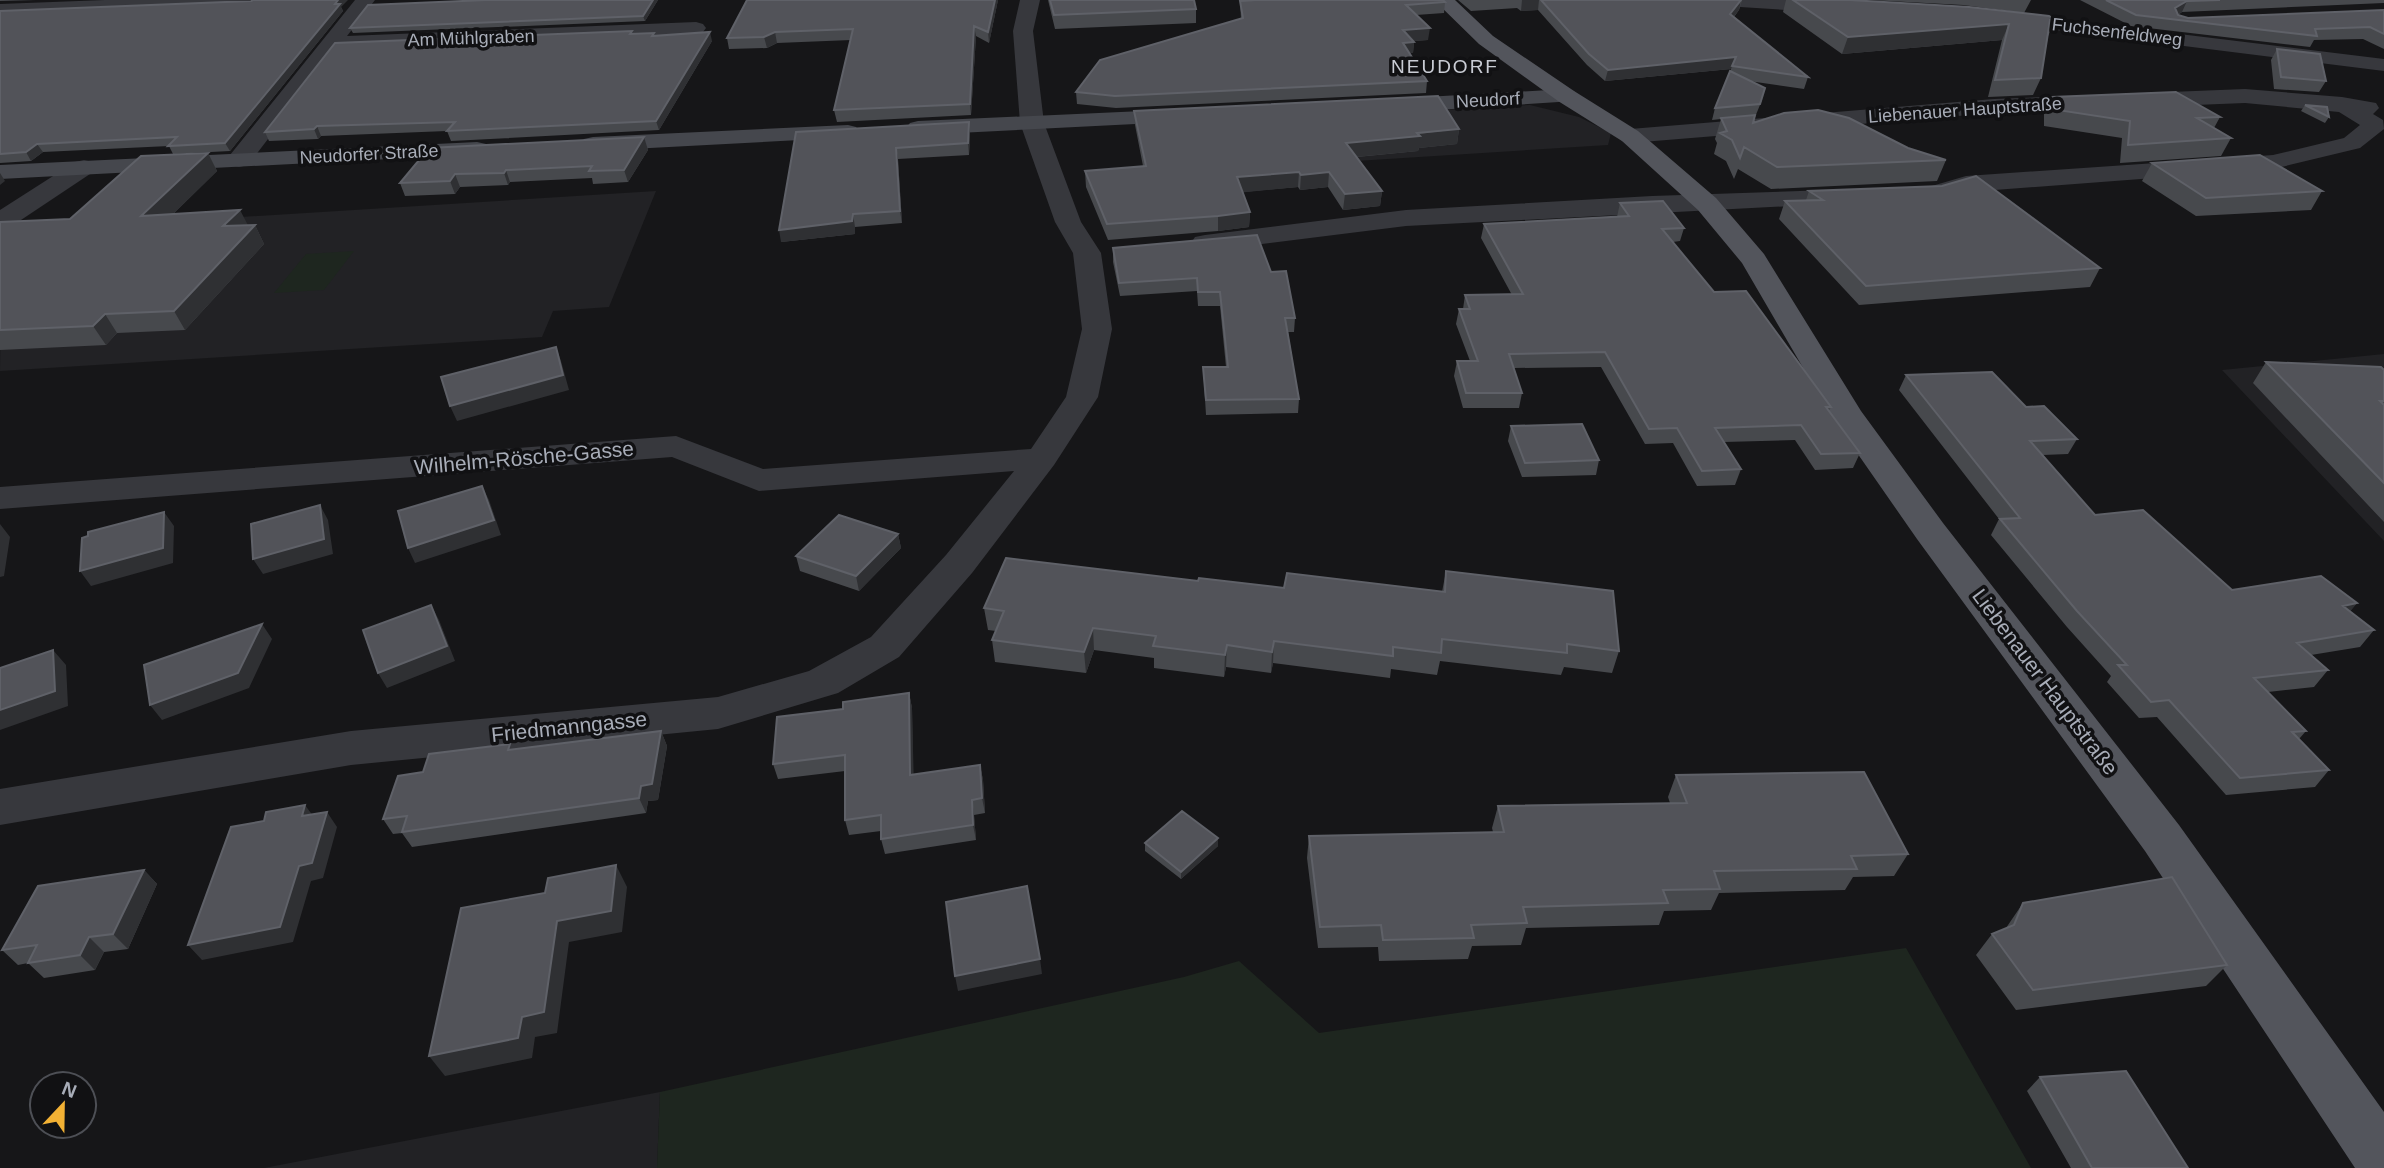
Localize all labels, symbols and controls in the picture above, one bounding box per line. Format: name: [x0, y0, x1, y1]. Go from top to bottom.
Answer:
street label: Fuchsenfeldweg: [2051, 14, 2183, 50]
street label: Am Mühlgraben: [407, 26, 535, 50]
district label: NEUDORF: [1391, 56, 1499, 77]
street label: Neudorf: [1455, 88, 1521, 112]
street label: Liebenauer Hauptstraße: [1867, 93, 2063, 127]
street label: Neudorfer Straße: [299, 140, 439, 168]
street label: Wilhelm-Rösche-Gasse: [413, 436, 635, 479]
street label: Liebenauer Hauptstraße: [1968, 584, 2123, 779]
street label: Friedmanngasse: [490, 707, 648, 746]
north arrow: [28, 1070, 98, 1140]
text: N: [59, 1077, 79, 1102]

